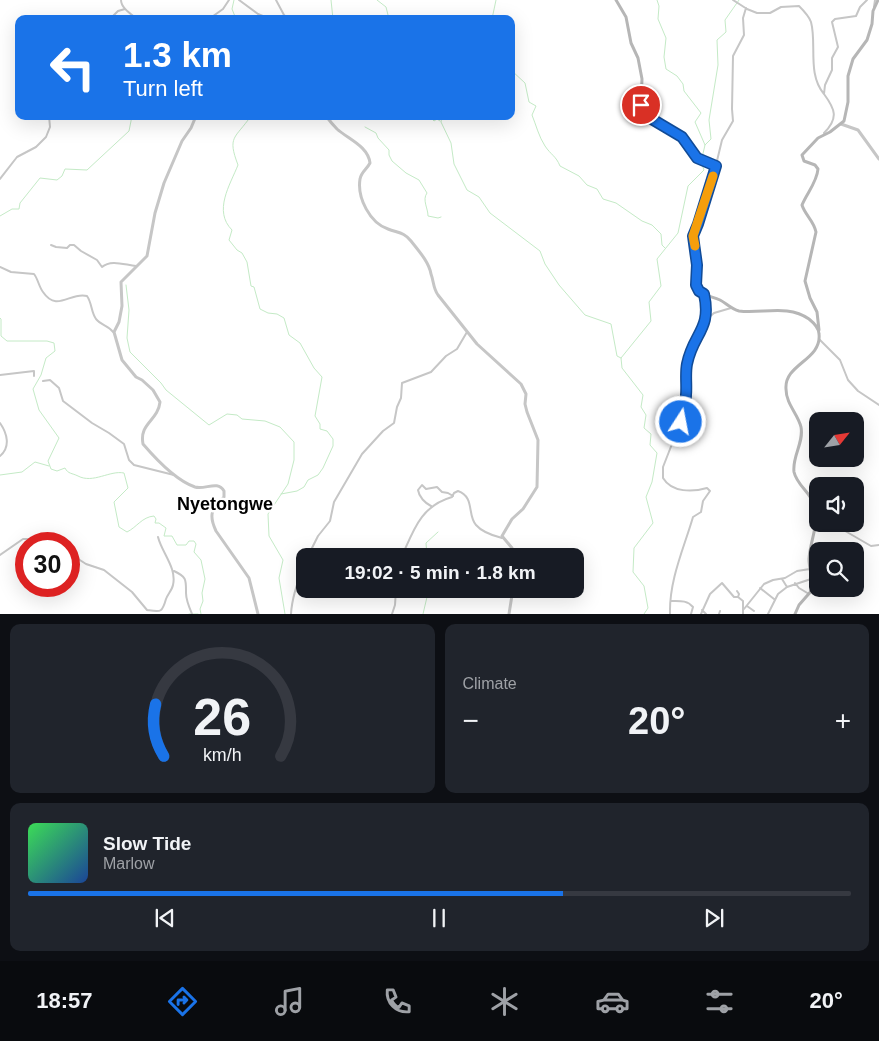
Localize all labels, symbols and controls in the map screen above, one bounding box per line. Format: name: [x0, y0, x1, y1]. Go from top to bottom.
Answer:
icon: left: [40, 35, 105, 100]
text: 1.3 km: [123, 35, 232, 74]
text: Turn left: [123, 76, 203, 101]
pin: [620, 84, 662, 126]
icon: arrive: [627, 91, 655, 119]
position arrow: [654, 395, 706, 447]
north arrow: [809, 412, 864, 468]
map controls: [809, 412, 864, 597]
button: sound: [809, 477, 864, 532]
district label: Nyetongwe: [177, 494, 273, 514]
speed limit sign: 30: [15, 532, 80, 597]
button: search: [809, 542, 864, 597]
text: 19:02 · 5 min · 1.8 km: [344, 562, 536, 583]
text: Climate: [463, 675, 517, 692]
text: 26: [193, 688, 251, 746]
text: 20°: [628, 700, 685, 742]
text: −: [463, 705, 479, 736]
text: +: [835, 705, 851, 736]
text: km/h: [203, 745, 242, 765]
text: Slow Tide: [103, 833, 191, 854]
text: Marlow: [103, 855, 155, 872]
icon: previous: [151, 904, 179, 932]
icon: pause: [425, 904, 453, 932]
icon: next: [700, 904, 728, 932]
icon: directions: [165, 984, 200, 1019]
icon: music: [272, 984, 307, 1019]
icon: phone: [380, 984, 415, 1019]
icon: climate: [487, 984, 522, 1019]
icon: car: [595, 984, 630, 1019]
icon: filters: [702, 984, 737, 1019]
text: 18:57: [36, 988, 92, 1013]
text: 20°: [809, 988, 843, 1013]

